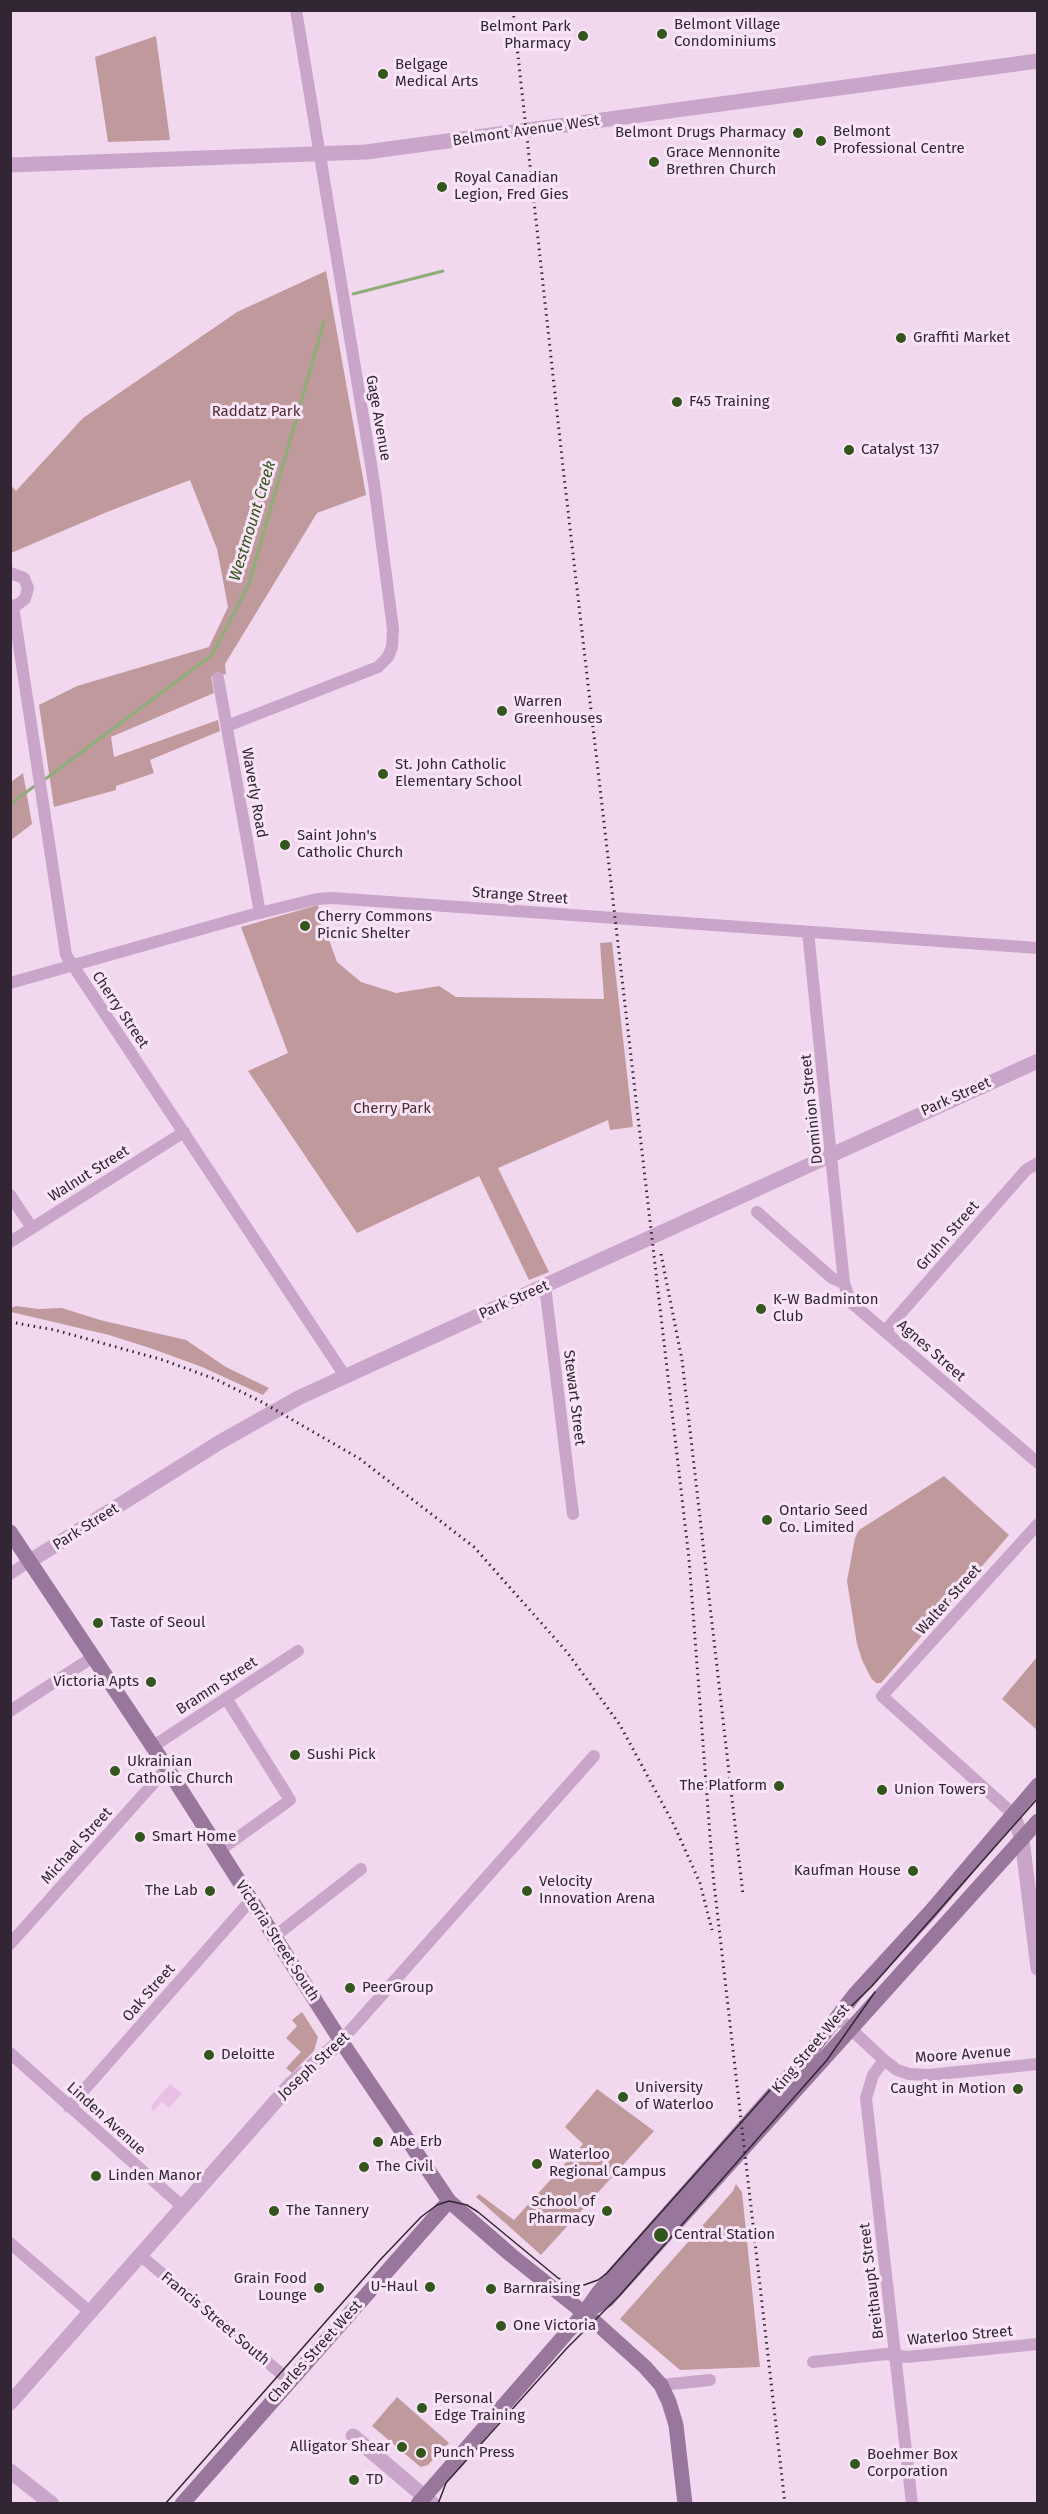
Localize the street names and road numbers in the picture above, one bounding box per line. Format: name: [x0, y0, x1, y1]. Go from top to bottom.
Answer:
street label: Belmont Avenue West: [451, 112, 601, 150]
street label: Gage Avenue: [362, 374, 394, 462]
street label: Waverly Road: [237, 746, 271, 840]
street label: Strange Street: [471, 884, 569, 908]
street label: Cherry Street: [88, 968, 152, 1052]
street label: Dominion Street: [797, 1053, 827, 1165]
street label: Park Street: [918, 1074, 994, 1120]
street label: Walnut Street: [45, 1142, 133, 1206]
street label: Gruhn Street: [913, 1198, 983, 1274]
street label: Park Street: [476, 1277, 552, 1323]
street label: Agnes Street: [893, 1316, 969, 1386]
street label: Stewart Street: [559, 1349, 589, 1447]
street label: Park Street: [50, 1500, 122, 1554]
street label: Walter Street: [913, 1561, 985, 1639]
street label: Bramm Street: [173, 1653, 261, 1719]
street label: Michael Street: [38, 1804, 116, 1888]
street label: Victoria Street South: [231, 1877, 323, 2005]
street label: Oak Street: [119, 1960, 179, 2026]
street label: King Street West: [768, 2001, 854, 2097]
street label: Joseph Street: [275, 2028, 353, 2104]
street label: Moore Avenue: [914, 2043, 1012, 2067]
street label: Linden Avenue: [63, 2079, 149, 2159]
street label: Breithaupt Street: [856, 2222, 888, 2340]
street label: Francis Street South: [157, 2268, 273, 2370]
street label: Charles Street West: [264, 2297, 366, 2407]
street label: Waterloo Street: [907, 2322, 1013, 2350]

